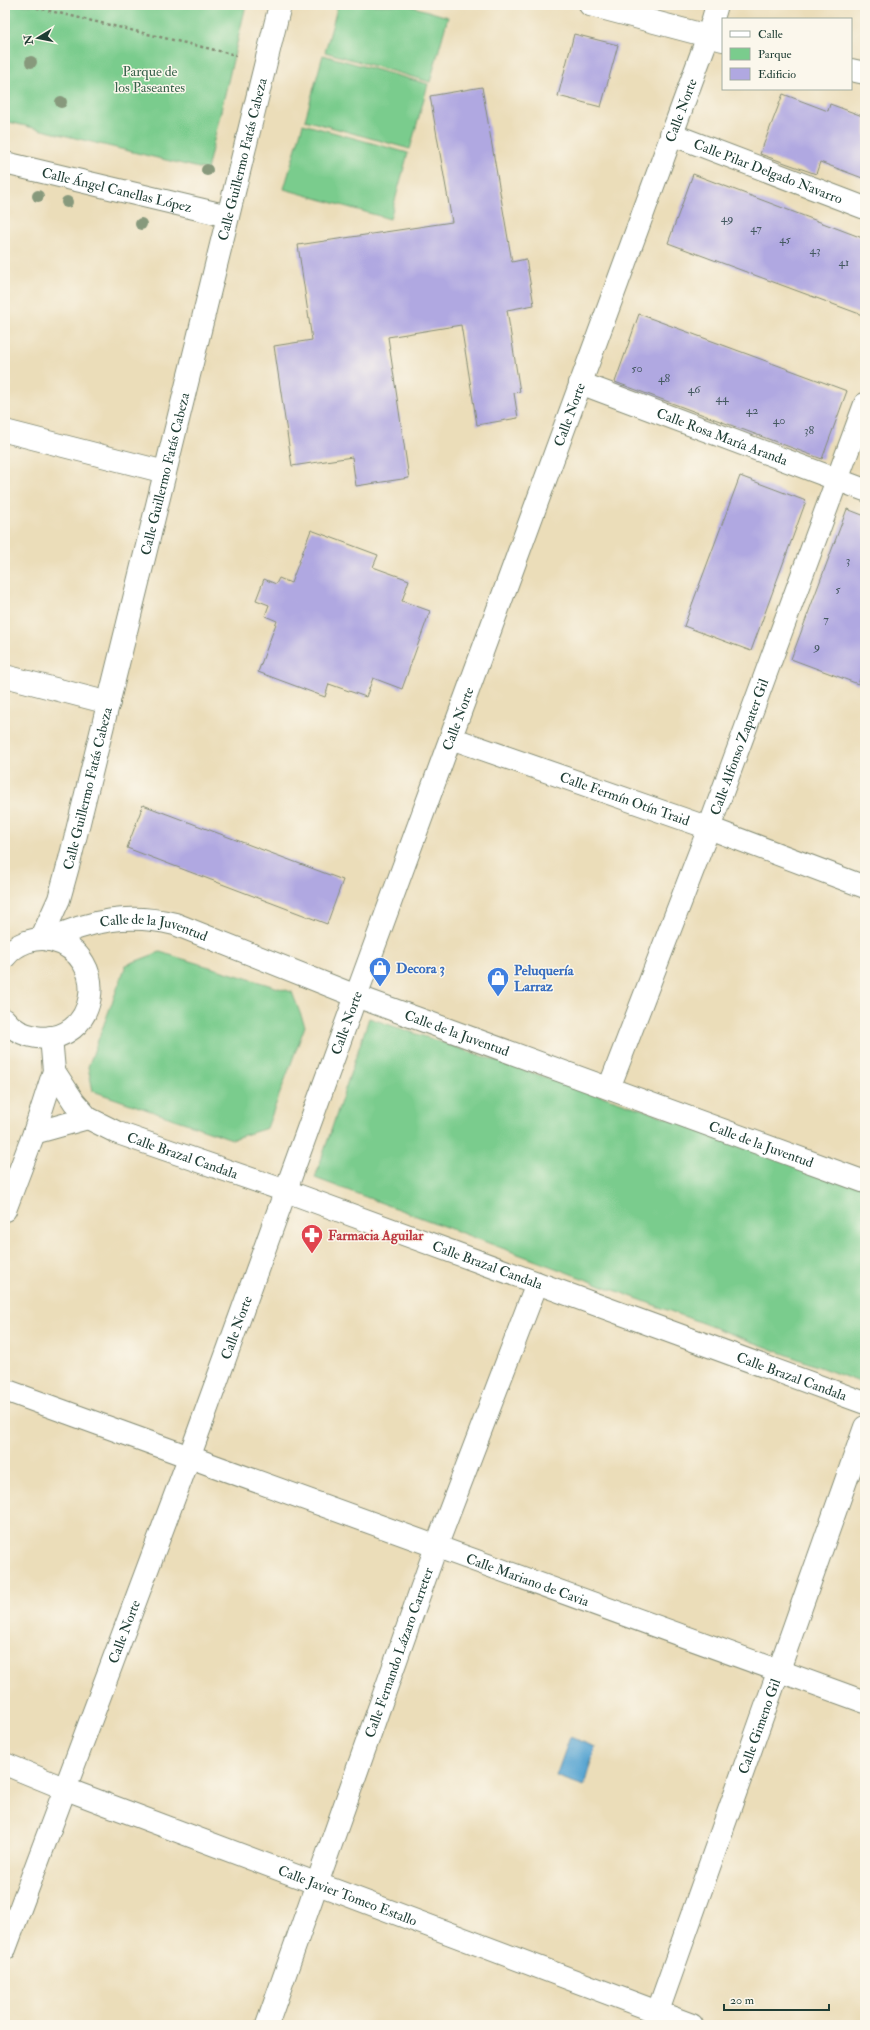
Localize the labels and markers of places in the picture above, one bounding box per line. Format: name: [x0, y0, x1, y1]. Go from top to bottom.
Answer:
shop icon: Decora 3: [367, 955, 393, 988]
place label: Decora 3: [396, 960, 445, 977]
place label: Peluquería Larraz: [514, 962, 575, 995]
shop icon: Peluquería Larraz: [485, 965, 511, 998]
pharmacy icon: Farmacia Aguilar: [299, 1222, 325, 1255]
place label: Farmacia Aguilar: [328, 1227, 424, 1245]

